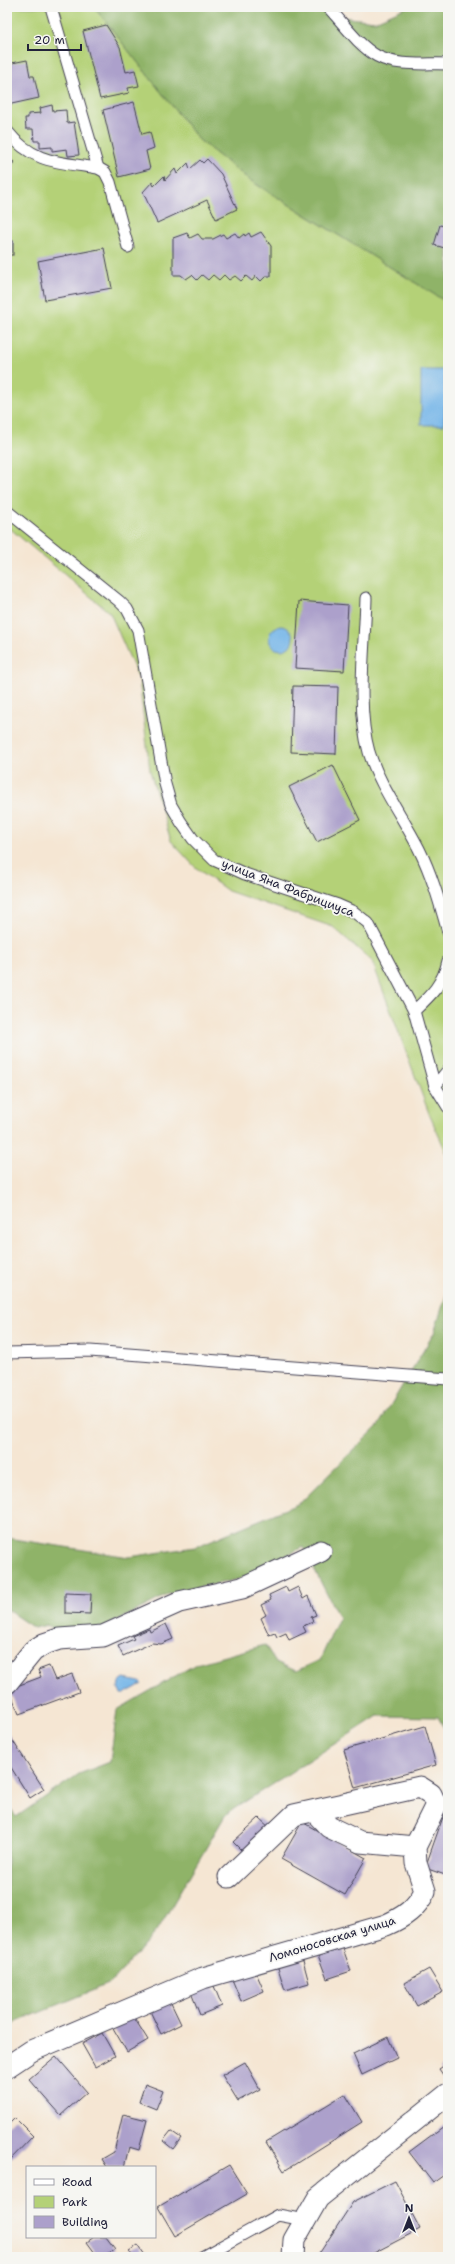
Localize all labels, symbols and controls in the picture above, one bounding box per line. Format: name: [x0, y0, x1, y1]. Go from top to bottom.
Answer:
scale bar: [28, 26, 81, 52]
text: 20 m: [34, 32, 65, 48]
street label: улица Яна Фабрициуса: [219, 855, 357, 921]
street label: Ломоносовская улица: [267, 1912, 398, 1966]
legend: [26, 2166, 156, 2238]
text: Road: [62, 2174, 93, 2190]
text: Park: [62, 2194, 88, 2210]
north arrow: [389, 2198, 429, 2238]
text: N: [405, 2201, 414, 2216]
text: Building: [62, 2214, 108, 2230]

